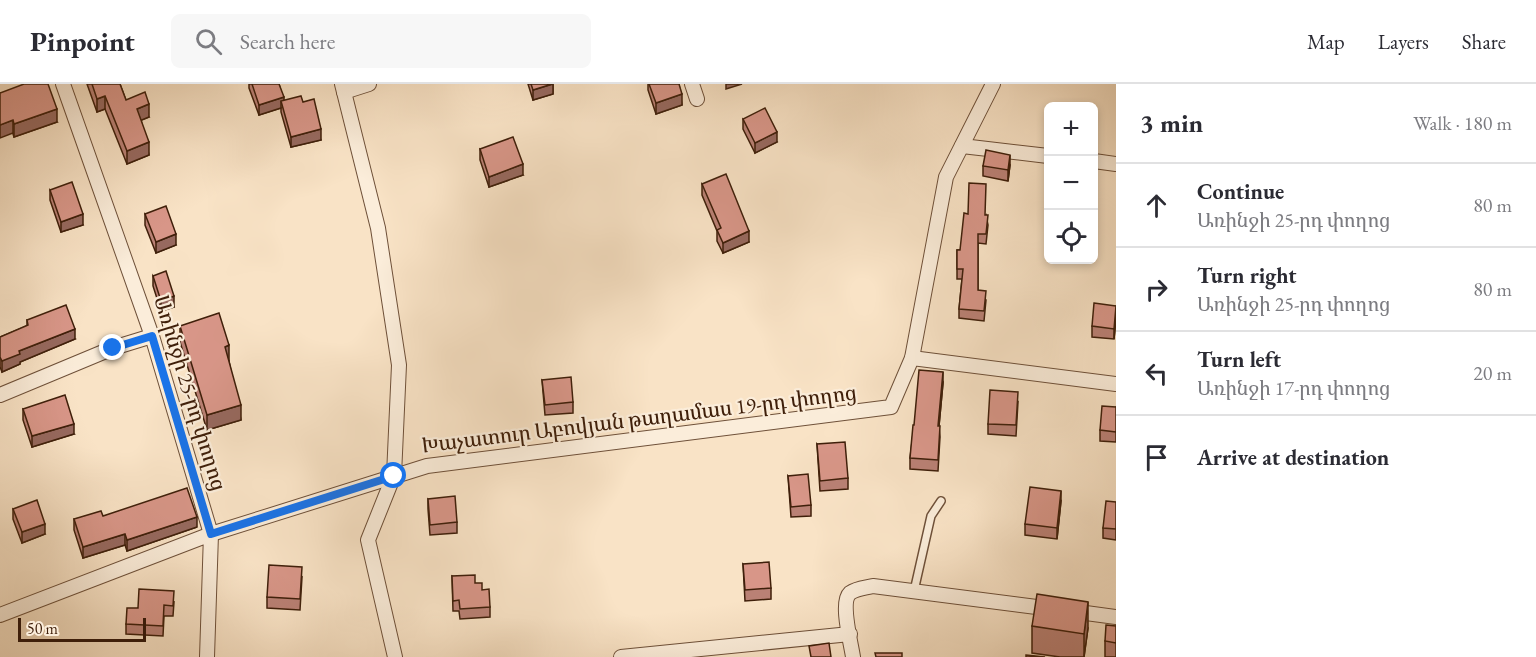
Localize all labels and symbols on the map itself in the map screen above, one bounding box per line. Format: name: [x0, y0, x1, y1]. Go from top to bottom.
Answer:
street label: Առինջի 25-րդ փողոց: [148, 292, 233, 494]
route end: [99, 334, 125, 360]
street label: Խաչատուր Աբովյան թաղամաս 19-րդ փողոց: [420, 378, 858, 459]
route start: [380, 462, 406, 488]
scale bar: [18, 615, 146, 642]

